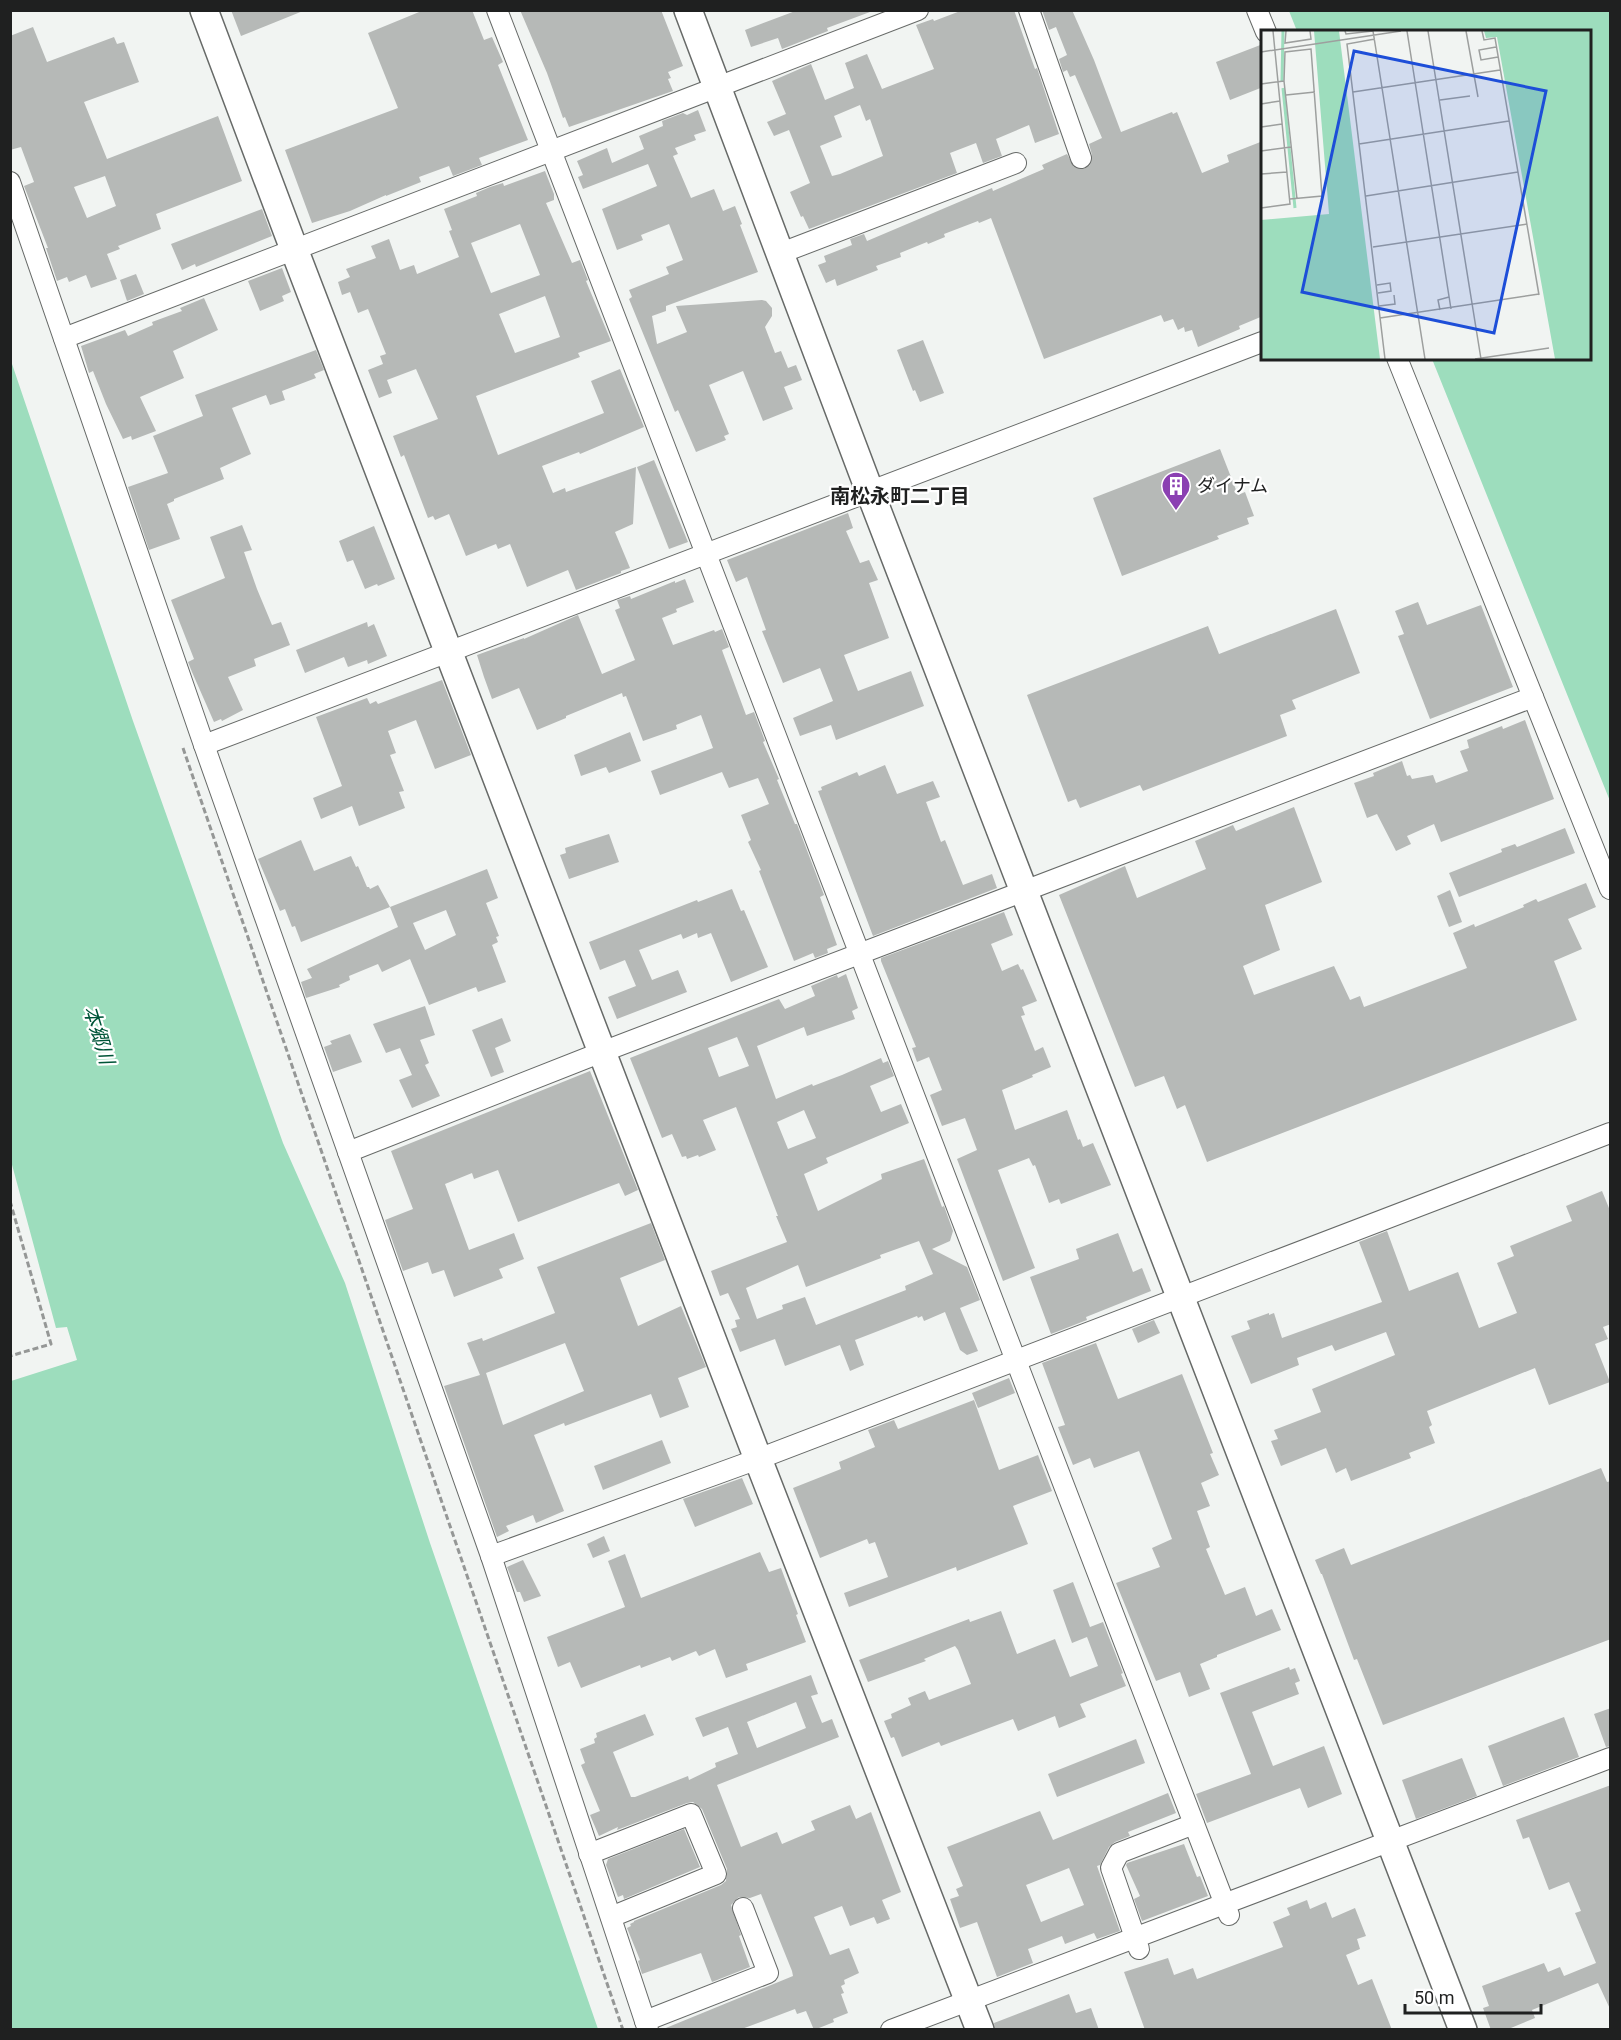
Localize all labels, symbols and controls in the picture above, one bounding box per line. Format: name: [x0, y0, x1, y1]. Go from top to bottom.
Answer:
inset map: [1261, 30, 1591, 360]
building icon: ダイナム: [1160, 470, 1192, 512]
place label: ダイナム: [1197, 475, 1268, 496]
district label: 南松永町二丁目: [830, 484, 970, 508]
water label: 本郷川: [79, 1003, 120, 1069]
scale bar: [1405, 1977, 1542, 2015]
text: 50 m: [1414, 1987, 1454, 2008]

